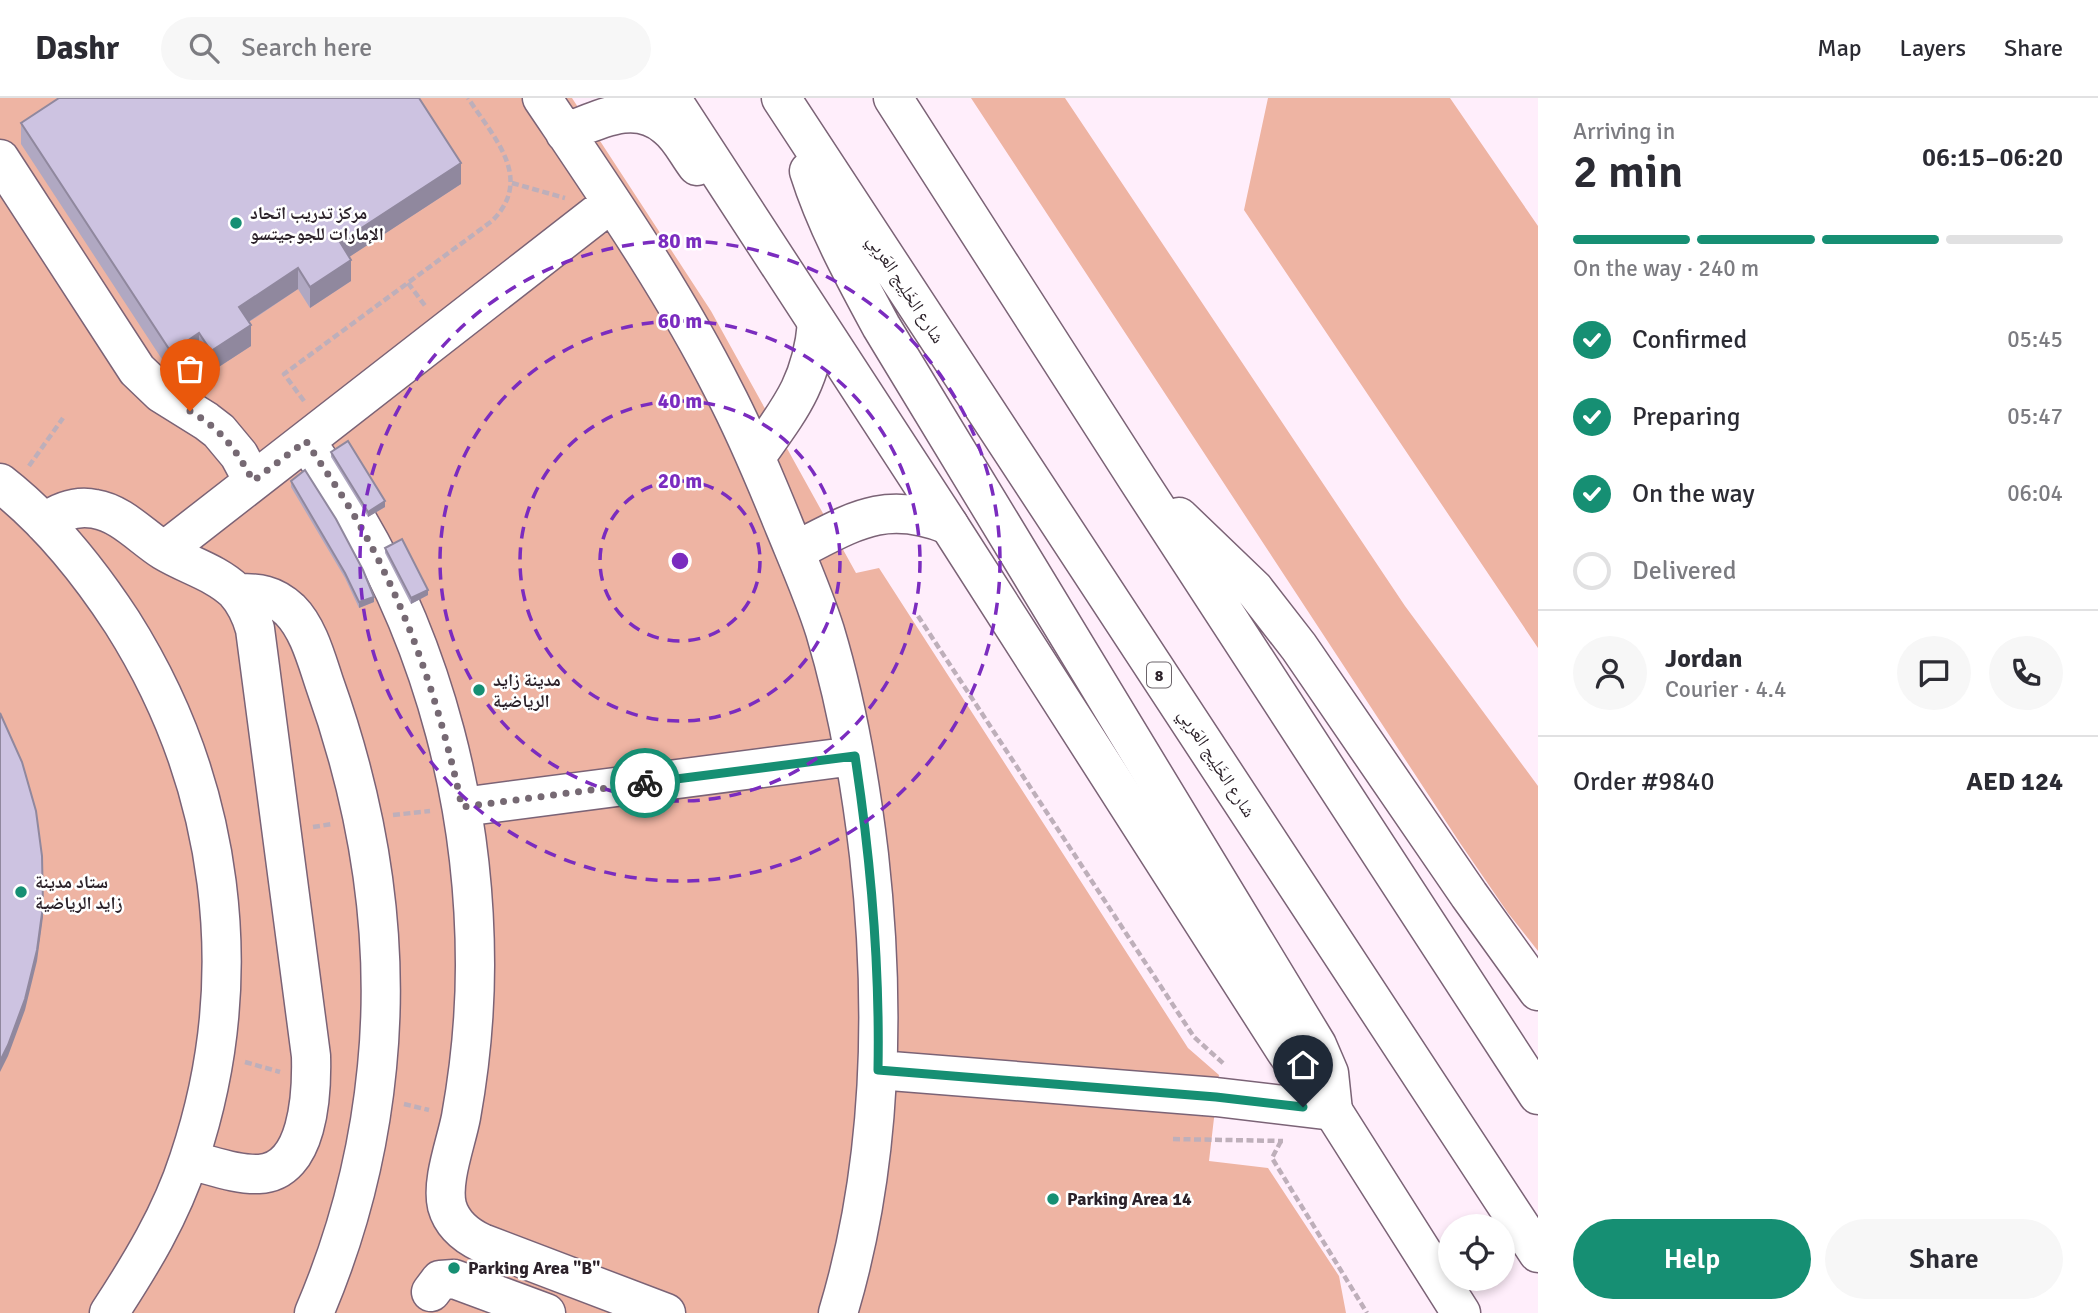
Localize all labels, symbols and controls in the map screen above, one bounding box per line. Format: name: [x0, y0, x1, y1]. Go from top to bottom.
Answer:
search box: [161, 17, 651, 80]
text: Dashr: [35, 28, 119, 69]
icon: search: [185, 29, 223, 67]
text: Search here: [241, 32, 372, 64]
text: Map: [1817, 33, 1862, 63]
text: Layers: [1900, 33, 1966, 63]
text: Share: [2004, 33, 2063, 63]
text: Arriving in: [1573, 117, 1675, 146]
text: 06:15–06:20: [1922, 142, 2063, 174]
text: 2 min: [1573, 144, 1683, 200]
place label: مركز تدريب اتحاد الإمارات للجوجيتسو: [250, 202, 384, 245]
marker: مركز تدريب اتحاد الإمارات للجوجيتسو: [228, 215, 244, 231]
text: 80 m: [658, 228, 702, 254]
street label: شارع الخَلِيج العَربِي: [860, 230, 949, 349]
text: On the way · 240 m: [1573, 254, 1759, 283]
text: 60 m: [658, 308, 702, 334]
icon: check: [1573, 321, 1611, 359]
text: Confirmed: [1632, 324, 1747, 356]
text: 05:45: [2007, 325, 2063, 354]
pin: [160, 339, 220, 411]
icon: bag: [171, 350, 209, 388]
text: 40 m: [658, 388, 702, 414]
icon: check: [1573, 398, 1611, 436]
text: Preparing: [1632, 401, 1740, 433]
text: 05:47: [2007, 402, 2063, 431]
text: 20 m: [658, 468, 702, 494]
icon: check: [1573, 475, 1611, 513]
text: On the way: [1632, 478, 1755, 510]
text: 06:04: [2007, 479, 2063, 508]
centre of rings: [668, 549, 692, 573]
text: Delivered: [1632, 555, 1737, 587]
button: person: [1573, 636, 1647, 710]
button: chat: [1897, 636, 1971, 710]
button: phone: [1989, 636, 2063, 710]
text: Jordan: [1665, 643, 1742, 675]
road number: 8: [1147, 662, 1171, 688]
place label: مدينة زايد الرياضية: [493, 669, 561, 712]
text: Courier · 4.4: [1665, 675, 1786, 704]
marker: مدينة زايد الرياضية: [471, 682, 487, 698]
street label: شارع الخَلِيج العَربِي: [1171, 704, 1260, 823]
courier: [610, 748, 680, 818]
icon: bike: [626, 764, 664, 802]
text: Order #9840: [1573, 766, 1714, 798]
text: AED 124: [1966, 766, 2063, 798]
place label: ستاد مدينة زايد الرياضية: [35, 871, 123, 914]
marker: ستاد مدينة زايد الرياضية: [13, 884, 29, 900]
pin: [1273, 1035, 1333, 1107]
icon: home: [1284, 1046, 1322, 1084]
place label: Parking Area 14: [1067, 1188, 1192, 1210]
marker: Parking Area 14: [1045, 1191, 1061, 1207]
map controls: [1438, 1214, 1515, 1291]
button: locate: [1438, 1214, 1515, 1291]
button: Help: [1573, 1219, 1811, 1299]
button: Share: [1825, 1219, 2063, 1299]
place label: Parking Area "B": [468, 1257, 600, 1279]
marker: Parking Area "B": [446, 1260, 462, 1276]

